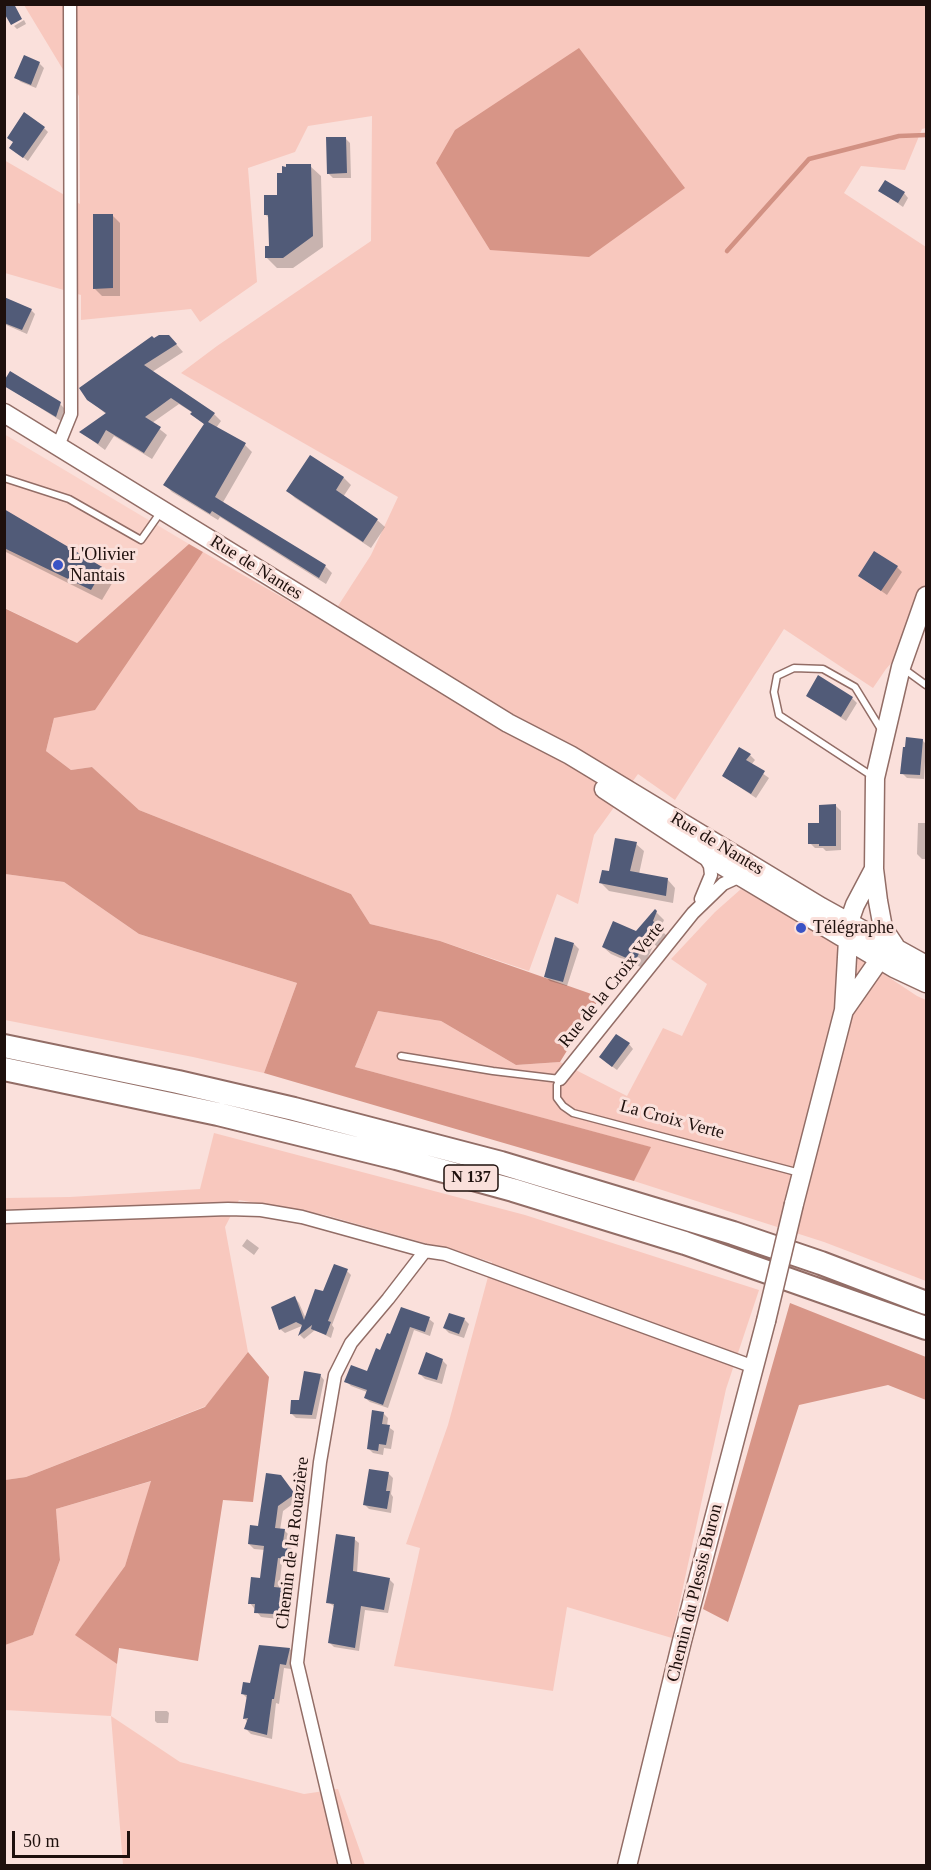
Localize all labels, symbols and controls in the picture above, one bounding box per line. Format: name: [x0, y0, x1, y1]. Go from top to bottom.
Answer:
street label: Rue de Nantes: [206, 531, 306, 605]
place label: L'Olivier Nantais: [70, 544, 135, 586]
marker: L'Olivier Nantais: [51, 558, 65, 572]
street label: Rue de Nantes: [666, 808, 768, 880]
place label: Télégraphe: [813, 917, 894, 939]
street label: Rue de la Croix Verte: [555, 918, 669, 1052]
marker: Télégraphe: [794, 921, 808, 935]
street label: La Croix Verte: [618, 1096, 726, 1144]
road number: N 137: [444, 1165, 498, 1191]
street label: Chemin de la Rouazière: [272, 1456, 314, 1630]
street label: Chemin du Plessis Buron: [662, 1502, 728, 1684]
scale bar: [15, 1819, 134, 1857]
text: 50 m: [23, 1831, 60, 1851]

